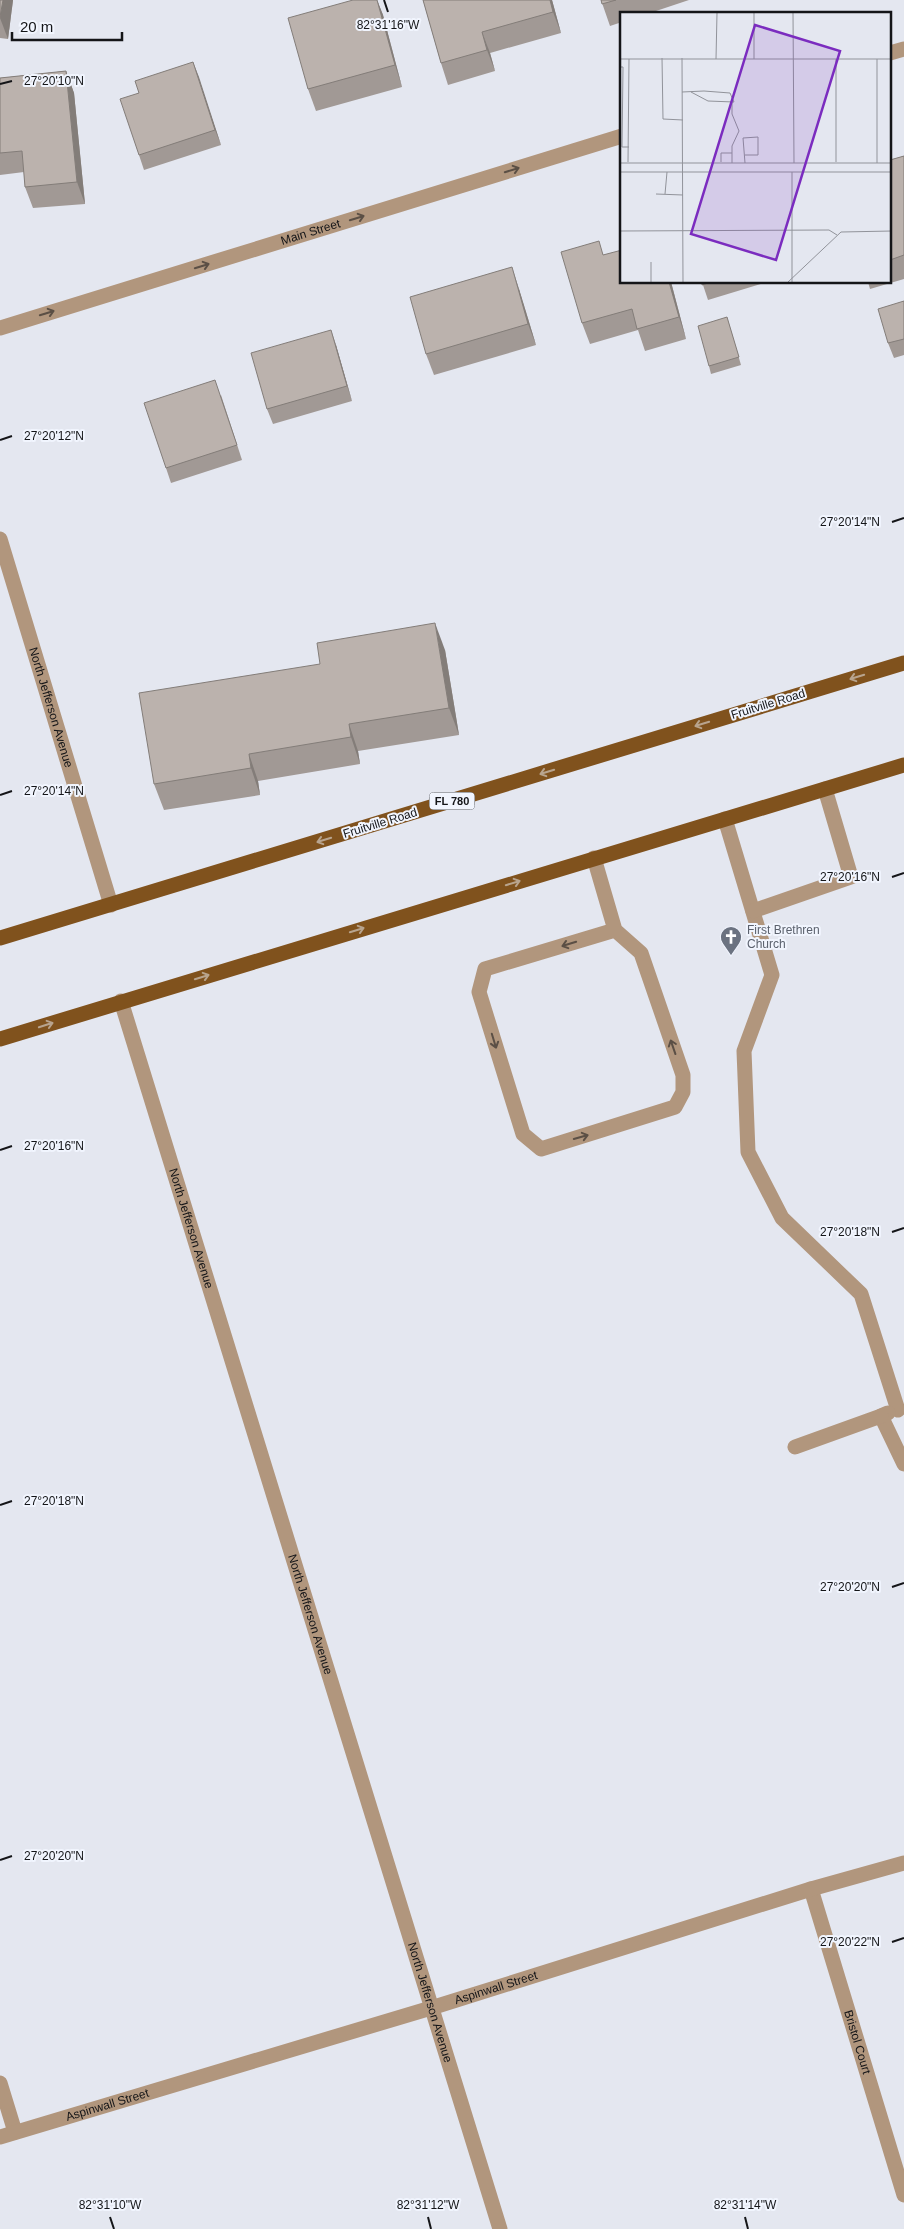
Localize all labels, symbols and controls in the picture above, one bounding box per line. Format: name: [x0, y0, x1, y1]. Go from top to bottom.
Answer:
scale bar: [12, 10, 122, 42]
inset map: [620, 12, 892, 284]
text: 20 m: [20, 18, 53, 35]
text: 82°31'16"W: [357, 18, 420, 32]
text: 27°20'10"N: [24, 74, 84, 88]
one-way arrow: [504, 164, 520, 174]
one-way arrow: [349, 212, 365, 222]
street label: Main Street: [279, 216, 343, 248]
one-way arrow: [194, 260, 210, 270]
one-way arrow: [38, 308, 54, 318]
text: 27°20'12"N: [24, 429, 84, 443]
text: 27°20'14"N: [820, 515, 880, 529]
street label: North Jefferson Avenue: [26, 646, 76, 770]
one-way arrow: [850, 672, 866, 682]
street label: Fruitville Road: [729, 686, 807, 722]
one-way arrow: [694, 720, 710, 730]
one-way arrow: [539, 767, 555, 777]
text: 27°20'14"N: [24, 784, 84, 798]
road number: FL 780: [430, 792, 474, 809]
street label: Fruitville Road: [341, 805, 419, 841]
one-way arrow: [317, 835, 333, 845]
text: 27°20'16"N: [820, 870, 880, 884]
one-way arrow: [505, 877, 521, 887]
place label: First Brethren Church: [747, 923, 820, 951]
one-way arrow: [349, 924, 365, 934]
church icon: First Brethren Church: [719, 925, 743, 956]
one-way arrow: [561, 939, 577, 949]
one-way arrow: [193, 971, 209, 981]
one-way arrow: [38, 1019, 54, 1029]
one-way arrow: [490, 1033, 500, 1049]
one-way arrow: [668, 1040, 677, 1055]
one-way arrow: [573, 1132, 589, 1142]
text: 27°20'16"N: [24, 1139, 84, 1153]
street label: North Jefferson Avenue: [166, 1167, 216, 1291]
text: 27°20'18"N: [820, 1225, 880, 1239]
text: 27°20'18"N: [24, 1494, 84, 1508]
street label: North Jefferson Avenue: [285, 1553, 336, 1677]
text: 27°20'20"N: [820, 1580, 880, 1594]
text: 27°20'20"N: [24, 1849, 84, 1863]
text: 27°20'22"N: [820, 1935, 880, 1949]
street label: North Jefferson Avenue: [405, 1941, 455, 2065]
street label: Aspinwall Street: [453, 1968, 540, 2007]
street label: Bristol Court: [841, 2008, 874, 2076]
street label: Aspinwall Street: [64, 2086, 151, 2124]
text: 82°31'10"W: [79, 2198, 142, 2212]
text: 82°31'12"W: [397, 2198, 460, 2212]
text: 82°31'14"W: [714, 2198, 777, 2212]

